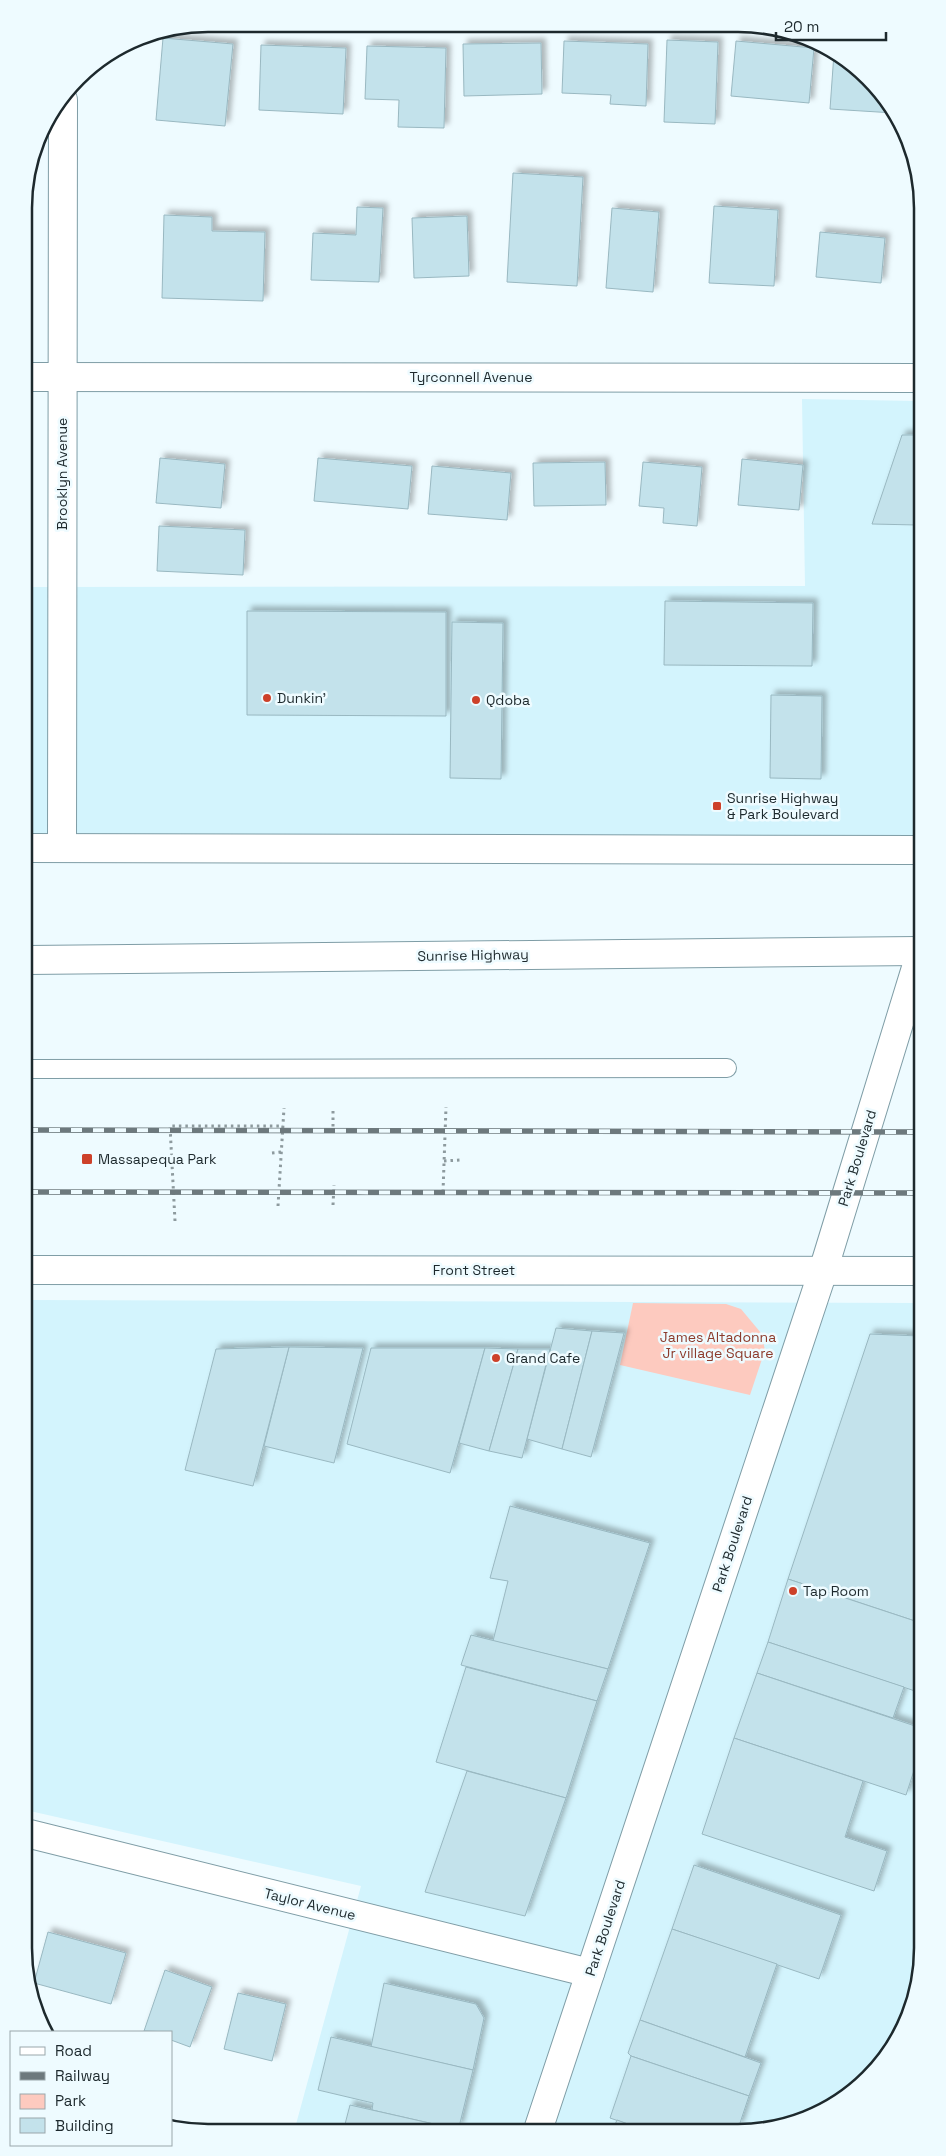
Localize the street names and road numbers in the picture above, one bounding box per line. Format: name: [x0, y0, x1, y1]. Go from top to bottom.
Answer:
street label: Tyrconnell Avenue: [410, 368, 532, 386]
street label: Brooklyn Avenue: [53, 418, 71, 530]
street label: Sunrise Highway: [417, 945, 529, 965]
street label: Park Boulevard: [834, 1108, 880, 1208]
street label: Front Street: [433, 1261, 515, 1279]
street label: Park Boulevard: [708, 1494, 756, 1594]
street label: Park Boulevard: [581, 1878, 629, 1978]
street label: Taylor Avenue: [262, 1884, 358, 1924]

